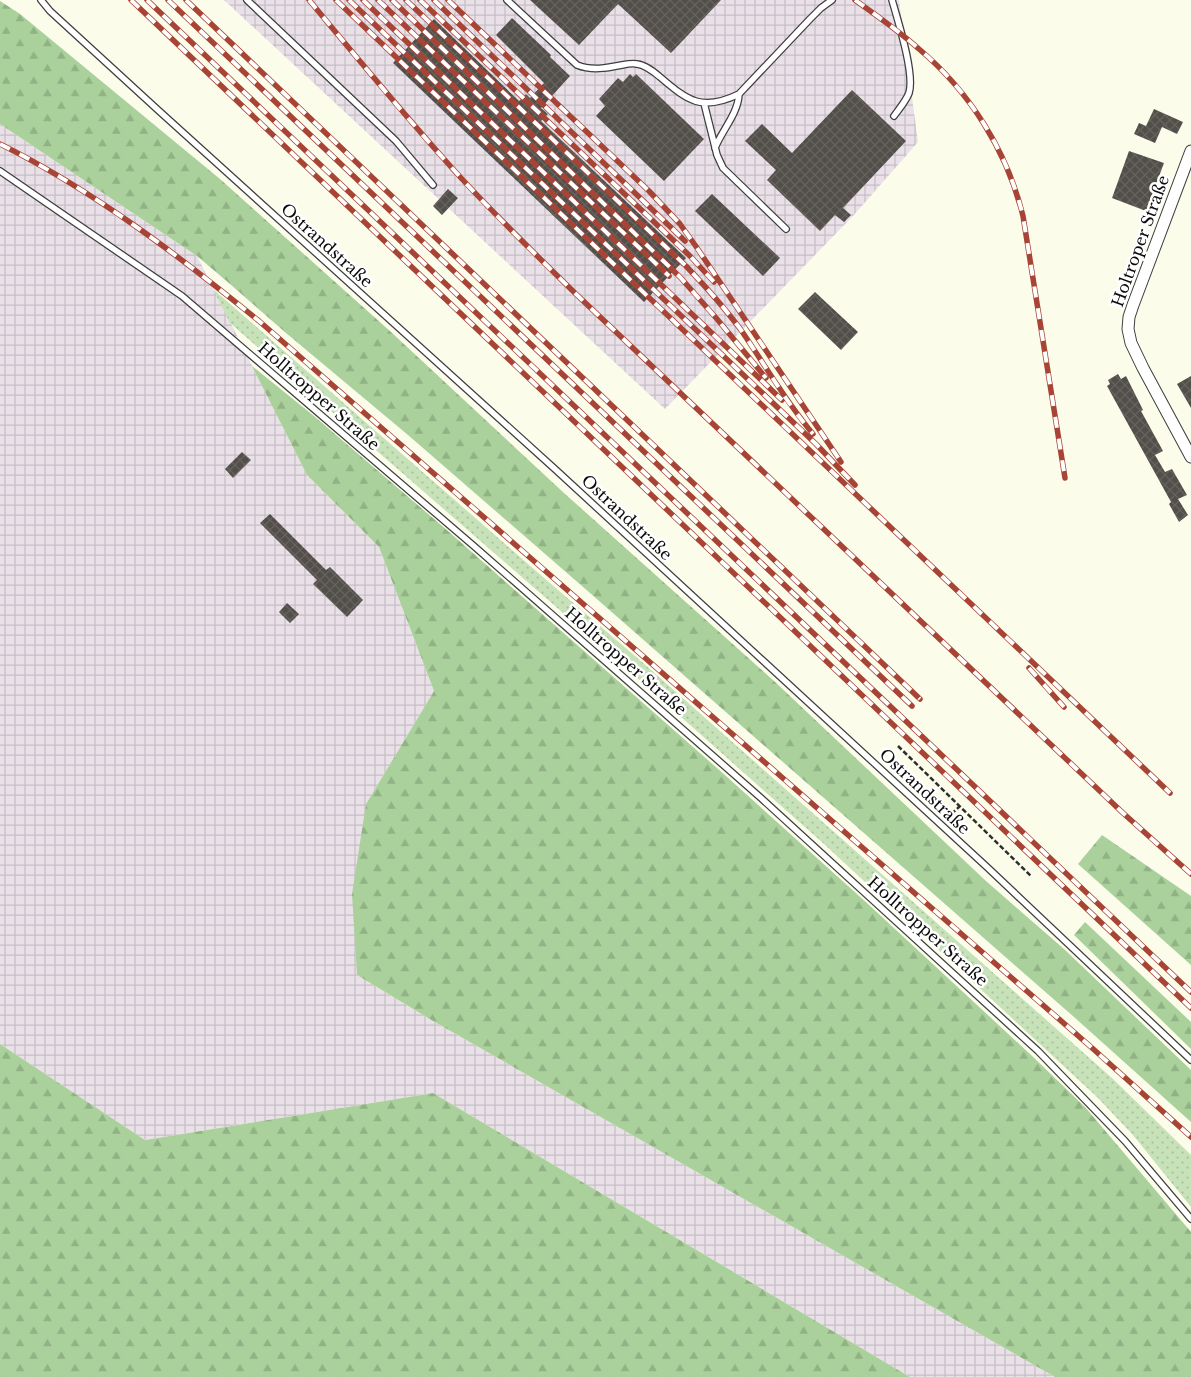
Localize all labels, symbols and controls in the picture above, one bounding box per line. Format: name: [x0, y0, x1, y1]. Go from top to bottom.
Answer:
street label: Holtroper Straße: [1107, 172, 1173, 310]
street label: Ostrandstraße: [277, 199, 377, 291]
street label: Holltropper Straße: [254, 338, 384, 454]
street label: Ostrandstraße: [578, 470, 676, 564]
street label: Holltropper Straße: [561, 603, 691, 719]
street label: Ostrandstraße: [876, 744, 974, 838]
street label: Holltropper Straße: [864, 872, 992, 990]

